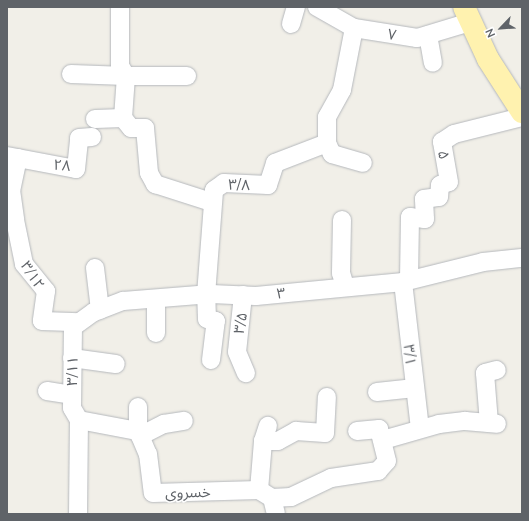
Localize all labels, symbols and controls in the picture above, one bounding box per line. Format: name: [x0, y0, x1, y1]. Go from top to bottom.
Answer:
north arrow: [481, 8, 521, 48]
street label: ۷: [386, 24, 398, 44]
text: N: [482, 26, 498, 40]
street label: ۵: [434, 149, 454, 161]
street label: ۲۸: [53, 155, 71, 175]
street label: ۳/۸: [228, 176, 250, 194]
street label: ۳/۱۲: [17, 258, 49, 292]
street label: ۳: [276, 284, 286, 302]
street label: ۳/۵: [229, 311, 251, 335]
street label: ۳/۱: [400, 343, 420, 367]
street label: ۳/۱۱: [63, 356, 81, 386]
street label: خسروی: [165, 483, 211, 501]

